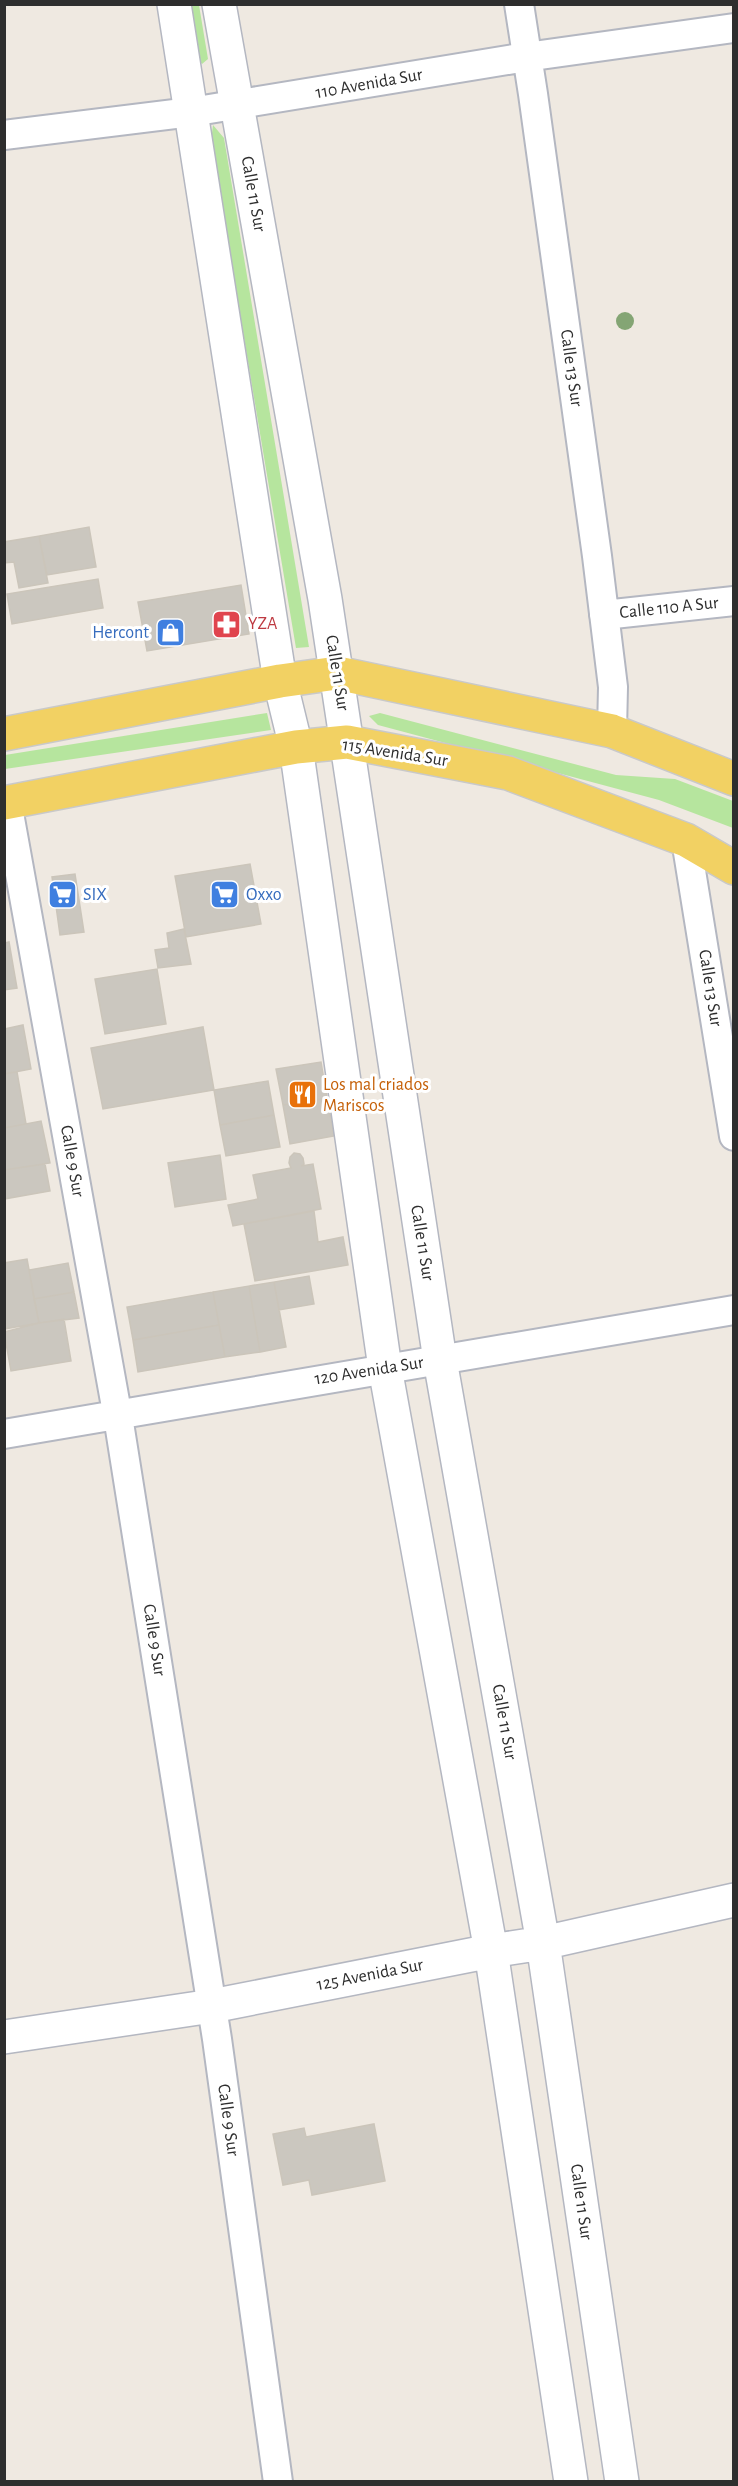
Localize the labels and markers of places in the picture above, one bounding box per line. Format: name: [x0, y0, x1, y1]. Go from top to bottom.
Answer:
pharmacy icon: YZA: [211, 608, 243, 640]
place label: YZA: [248, 615, 278, 633]
shop icon: Hercont: [154, 617, 186, 649]
place label: Hercont: [92, 624, 149, 642]
supermarket icon: SIX: [46, 879, 78, 911]
supermarket icon: Oxxo: [209, 879, 241, 911]
place label: SIX: [83, 886, 107, 904]
place label: Oxxo: [246, 886, 282, 904]
place label: Los mal criados Mariscos: [323, 1076, 429, 1115]
restaurant icon: Los mal criados Mariscos: [286, 1079, 318, 1111]

